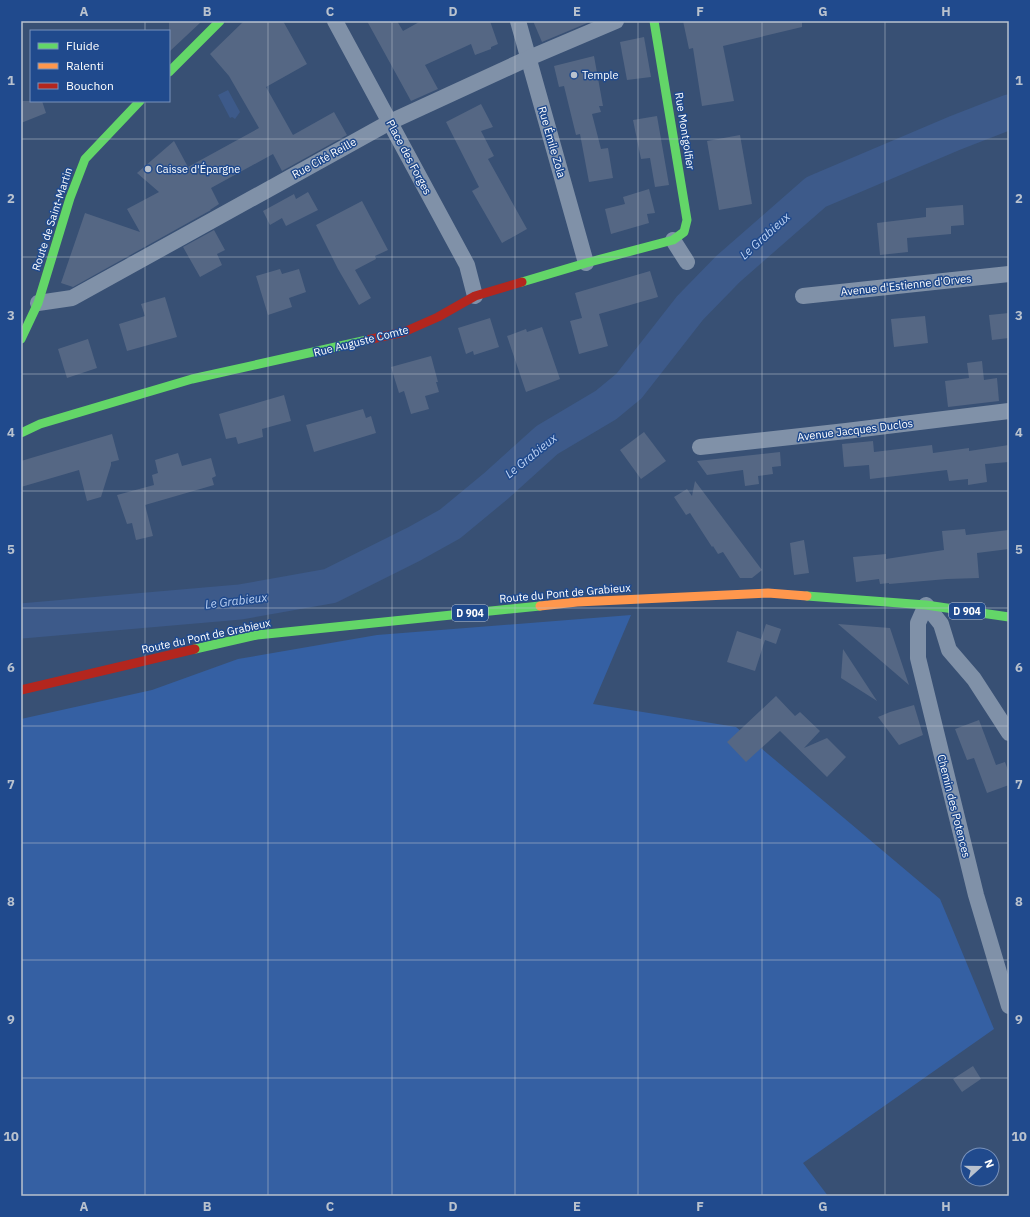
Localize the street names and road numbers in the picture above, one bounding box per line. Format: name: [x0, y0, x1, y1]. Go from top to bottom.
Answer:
street label: Rue Montgolfier: [672, 91, 698, 171]
street label: Rue Émile Zola: [535, 105, 569, 179]
street label: Place des Forges: [383, 117, 435, 197]
street label: Rue Cité Reille: [289, 135, 359, 181]
street label: Route de Saint-Martin: [29, 166, 75, 272]
street label: Avenue d'Estienne d'Orves: [840, 271, 972, 299]
street label: Rue Auguste Comte: [312, 322, 410, 360]
street label: Avenue Jacques Duclos: [796, 416, 914, 444]
street label: Route du Pont de Grabieux: [499, 580, 632, 606]
road number: D 904: [949, 603, 985, 619]
road number: D 904: [452, 605, 488, 621]
street label: Route du Pont de Grabieux: [140, 615, 272, 657]
street label: Chemin des Potences: [934, 753, 974, 859]

